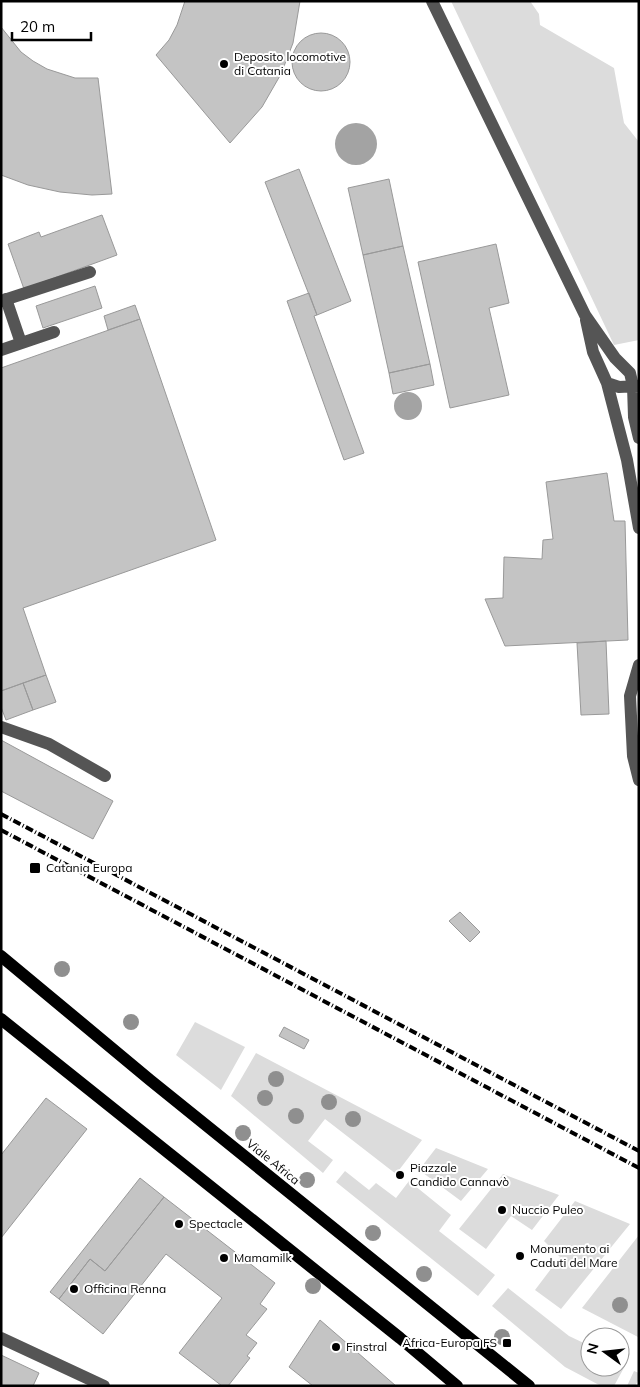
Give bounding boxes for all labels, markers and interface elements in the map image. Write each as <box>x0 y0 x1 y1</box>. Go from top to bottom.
scale bar <box>12 10 91 42</box>
text: 20 m <box>20 17 55 36</box>
place label: Deposito locomotive di Catania <box>234 49 346 78</box>
marker: Deposito locomotive di Catania <box>218 58 230 70</box>
place label: Catania Europa <box>46 860 132 875</box>
marker: Catania Europa <box>28 861 42 875</box>
street label: Viale Africa <box>244 1136 303 1188</box>
place label: Piazzale Candido Cannavò <box>410 1160 509 1189</box>
marker: Piazzale Candido Cannavò <box>394 1169 406 1181</box>
place label: Nuccio Puleo <box>512 1202 584 1217</box>
marker: Nuccio Puleo <box>496 1204 508 1216</box>
place label: Spectacle <box>189 1216 243 1231</box>
marker: Spectacle <box>173 1218 185 1230</box>
place label: Monumento ai Caduti del Mare <box>530 1241 618 1270</box>
place label: Mamamilk <box>234 1250 292 1265</box>
marker: Monumento ai Caduti del Mare <box>514 1250 526 1262</box>
marker: Mamamilk <box>218 1252 230 1264</box>
place label: Officina Renna <box>84 1281 166 1296</box>
marker: Officina Renna <box>68 1283 80 1295</box>
north arrow <box>580 1327 630 1377</box>
place label: Africa-Europa FS <box>402 1335 497 1350</box>
marker: Africa-Europa FS <box>501 1337 513 1349</box>
place label: Finstral <box>346 1339 387 1354</box>
marker: Finstral <box>330 1341 342 1353</box>
text: N <box>582 1341 603 1356</box>

